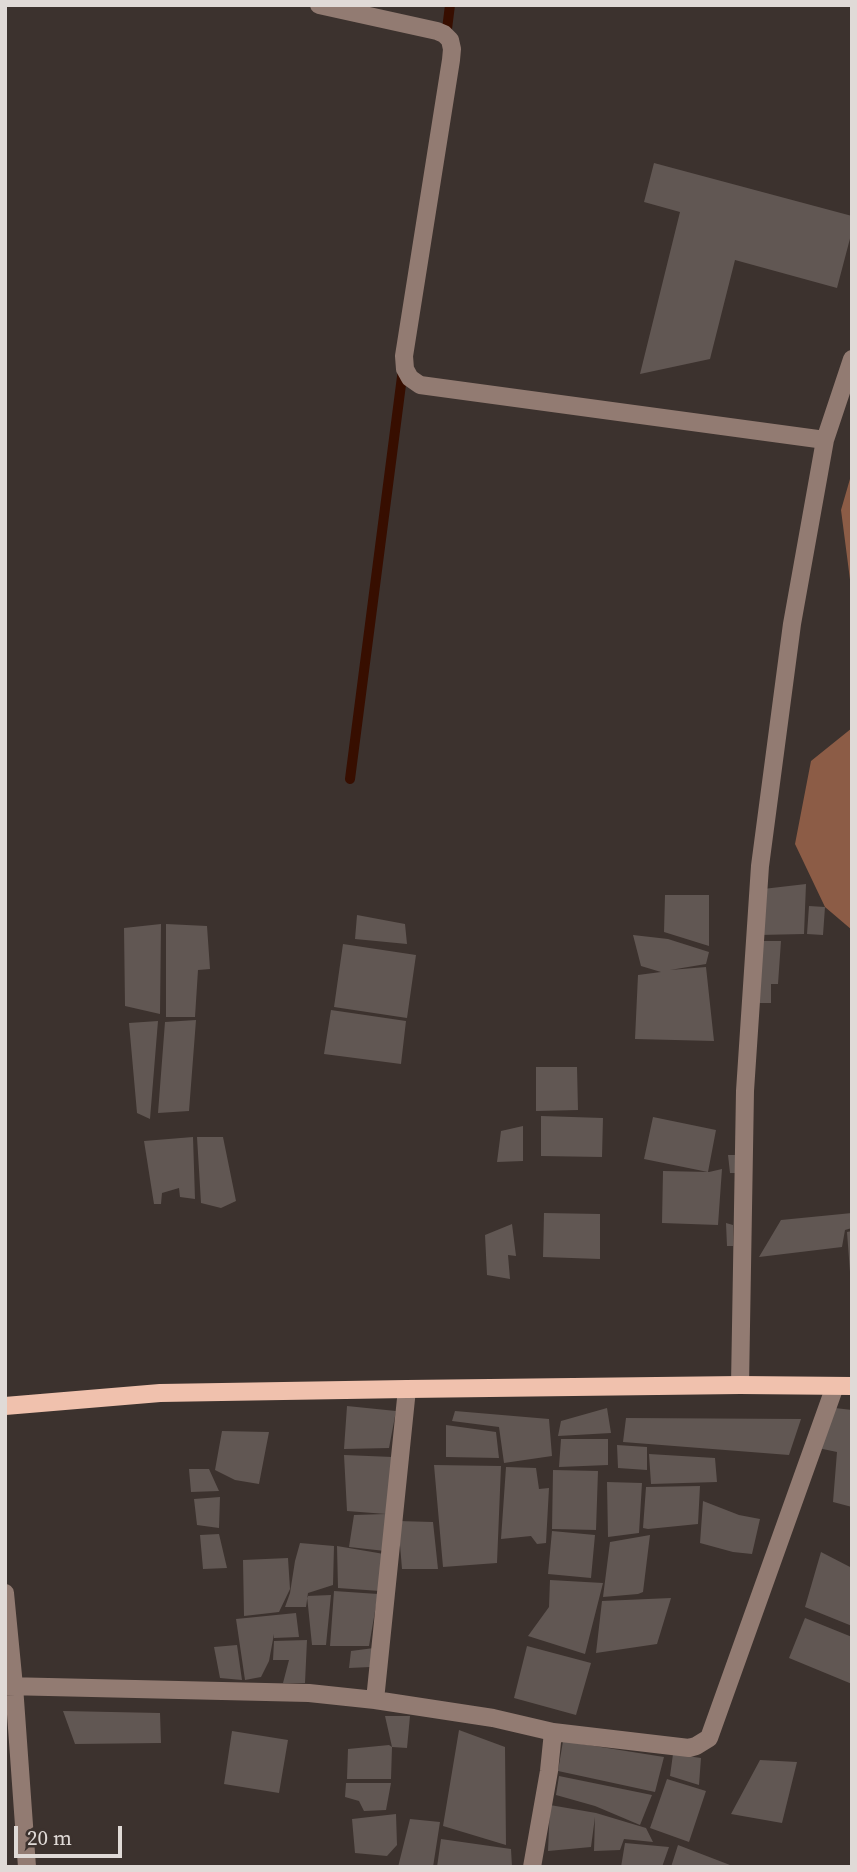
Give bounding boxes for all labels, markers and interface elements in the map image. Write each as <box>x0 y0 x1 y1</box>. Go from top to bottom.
scale bar <box>18 1812 126 1856</box>
text: 20 m <box>27 1823 72 1852</box>

